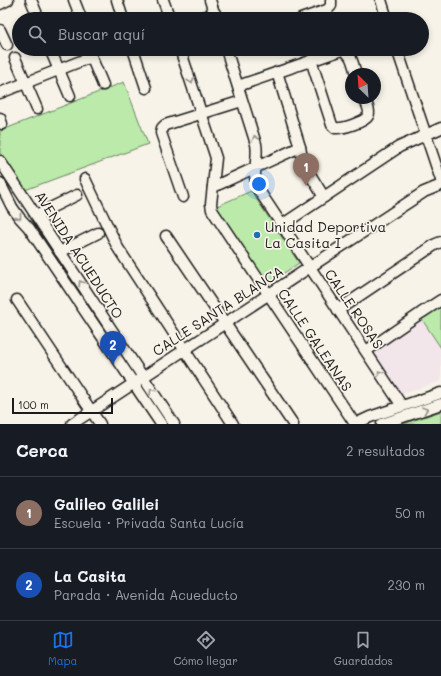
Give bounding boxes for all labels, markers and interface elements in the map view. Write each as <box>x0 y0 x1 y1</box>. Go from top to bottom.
search box <box>12 12 429 56</box>
icon: search <box>26 23 48 45</box>
text: Buscar aquí <box>58 24 145 44</box>
north arrow <box>345 68 381 104</box>
one-way arrow <box>186 78 195 85</box>
one-way arrow <box>251 135 259 142</box>
pin: 1 <box>293 153 319 186</box>
your location <box>249 174 269 194</box>
street label: AVENIDA ACUEDUCTO <box>31 187 128 322</box>
one-way arrow <box>15 212 22 219</box>
place label: Unidad Deportiva La Casita I <box>265 217 386 252</box>
marker: Unidad Deportiva La Casita I <box>252 230 262 240</box>
street label: CALLE SANTA BLANCA <box>149 261 287 360</box>
street label: CALLE ROSAS <box>321 265 388 352</box>
one-way arrow <box>78 280 86 287</box>
street label: CALLE GALEANAS <box>274 285 357 395</box>
pin: 2 <box>100 331 126 364</box>
one-way arrow <box>377 370 385 377</box>
one-way arrow <box>150 389 157 396</box>
scale bar <box>12 396 113 415</box>
text: 100 m <box>18 397 49 412</box>
one-way arrow <box>421 406 428 414</box>
text: Cerca <box>16 439 68 461</box>
text: 2 resultados <box>346 442 425 459</box>
text: Galileo Galilei <box>54 494 159 514</box>
text: 1 <box>26 504 32 521</box>
text: 50 m <box>395 504 425 521</box>
text: Escuela · Privada Santa Lucía <box>54 514 244 531</box>
text: La Casita <box>54 566 126 586</box>
text: 2 <box>25 576 33 593</box>
text: 230 m <box>388 576 425 593</box>
text: Parada · Avenida Acueducto <box>54 586 238 603</box>
tab: Mapa <box>48 629 77 668</box>
tab: Cómo llegar <box>173 629 238 668</box>
tab: Guardados <box>334 629 393 668</box>

